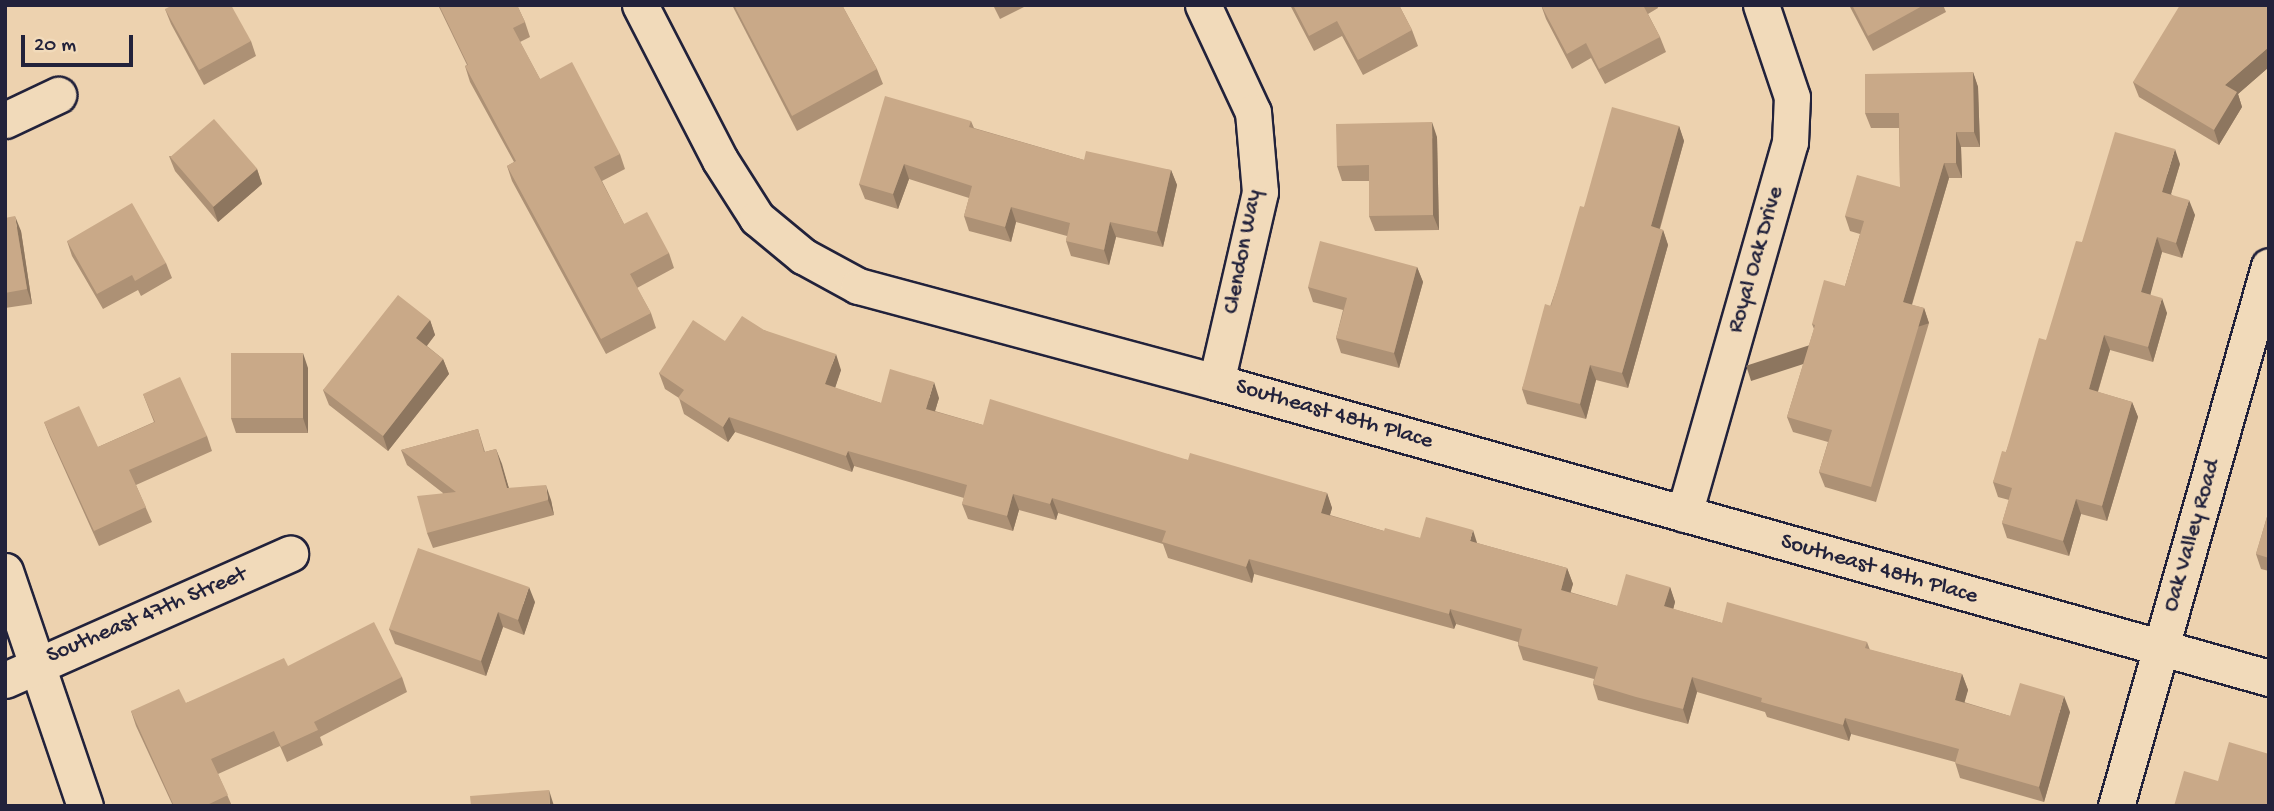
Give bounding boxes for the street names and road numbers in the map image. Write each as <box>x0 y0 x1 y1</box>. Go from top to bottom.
street label: Royal Oak Drive <box>1723 184 1791 336</box>
street label: Clendon Way <box>1218 188 1270 316</box>
street label: Southeast 48th Place <box>1232 374 1436 456</box>
street label: Oak Valley Road <box>2158 457 2228 615</box>
street label: Southeast 48th Place <box>1777 529 1981 611</box>
street label: Southeast 47th Street <box>43 561 251 671</box>

